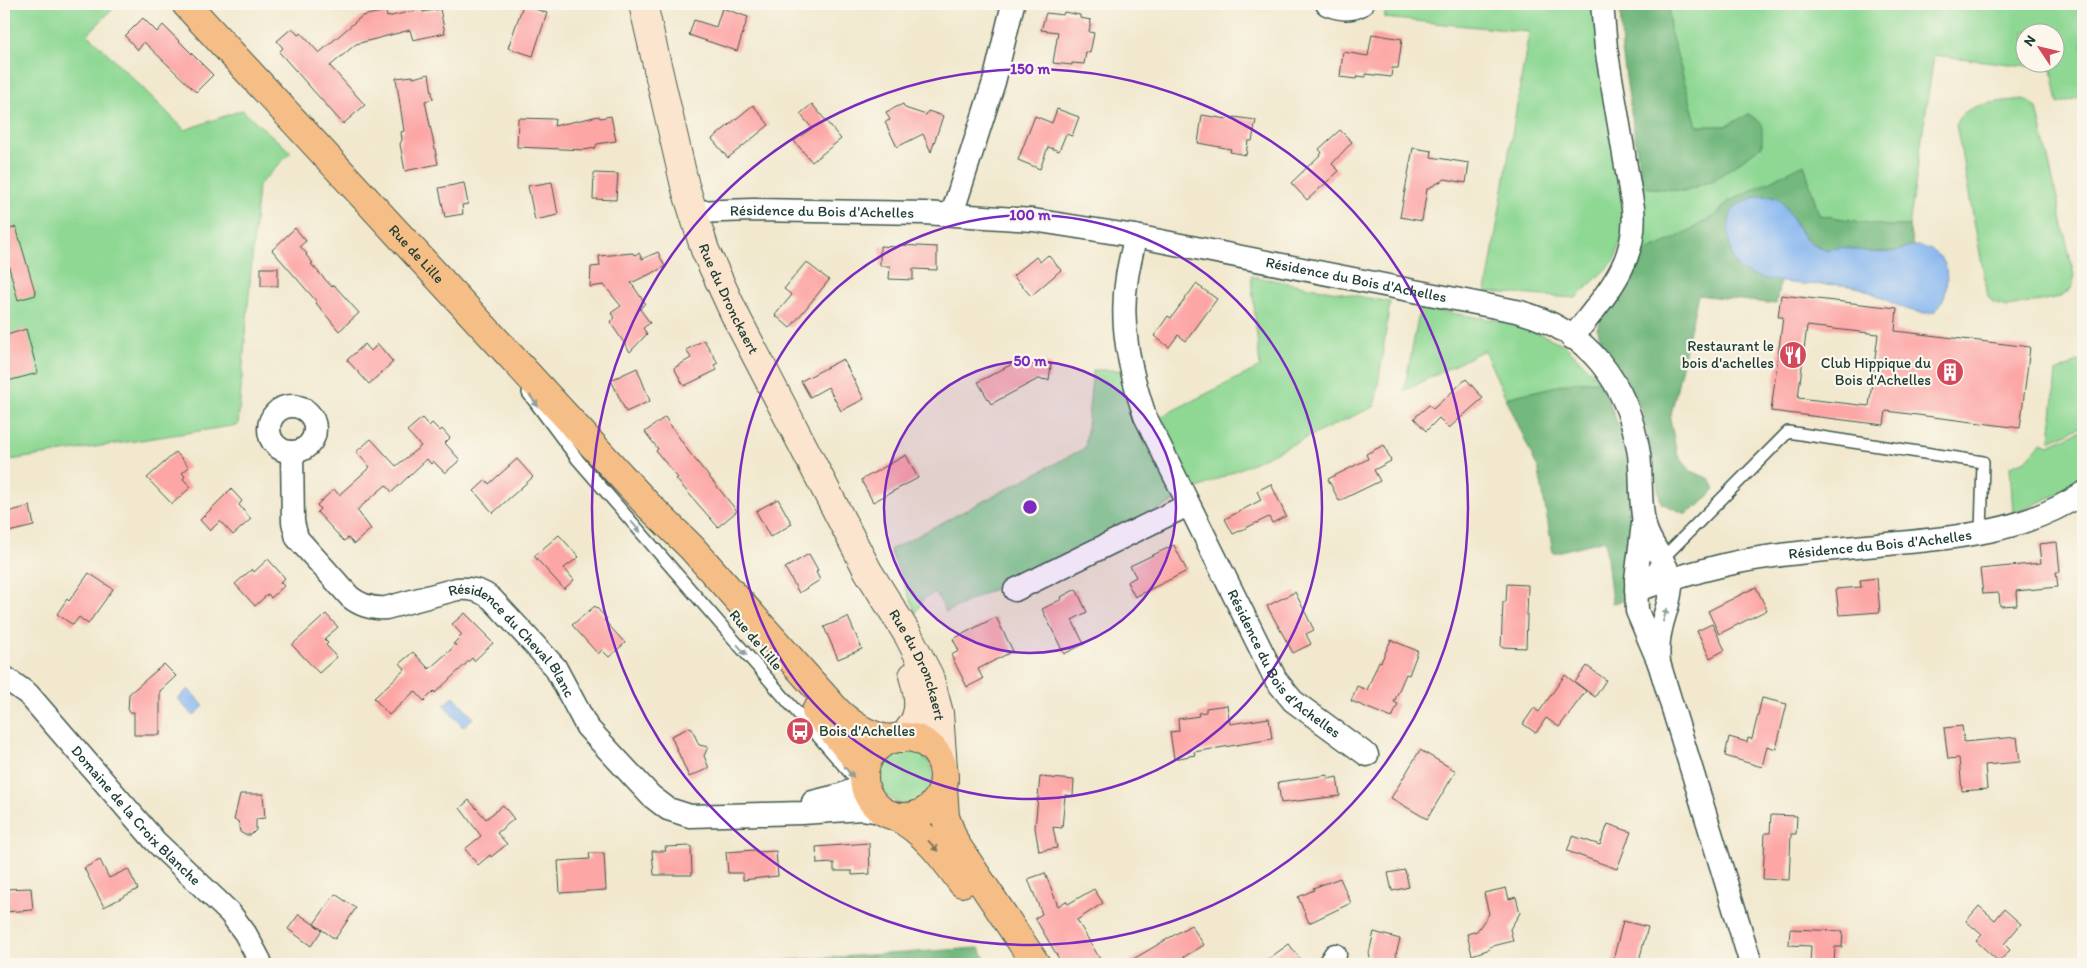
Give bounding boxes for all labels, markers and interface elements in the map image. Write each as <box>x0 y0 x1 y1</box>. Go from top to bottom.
north arrow <box>2014 22 2064 72</box>
text: N <box>2020 32 2039 50</box>
text: 150 m <box>1010 60 1050 78</box>
street label: Résidence du Bois d'Achelles <box>730 201 914 222</box>
text: 100 m <box>1009 206 1051 224</box>
street label: Rue de Lille <box>385 221 448 287</box>
street label: Rue du Dronckaert <box>695 241 763 358</box>
street label: Résidence du Bois d'Achelles <box>1264 253 1449 306</box>
place label: Restaurant le bois d'achelles <box>1682 337 1774 372</box>
restaurant icon: Restaurant le bois d'achelles <box>1778 340 1808 370</box>
text: 50 m <box>1013 352 1047 370</box>
place label: Club Hippique du Bois d'Achelles <box>1821 354 1932 389</box>
building icon: Club Hippique du Bois d'Achelles <box>1935 357 1965 387</box>
one-way arrow <box>529 394 539 407</box>
centre of rings <box>1021 498 1039 516</box>
one-way arrow <box>630 520 642 532</box>
street label: Résidence du Bois d'Achelles <box>1787 525 1973 563</box>
street label: Résidence du Cheval Blanc <box>446 580 579 700</box>
street label: Résidence du Bois d'Achelles <box>1223 586 1344 742</box>
street label: Rue de Lille <box>725 606 787 674</box>
street label: Rue du Dronckaert <box>885 606 949 722</box>
one-way arrow <box>1661 607 1669 622</box>
one-way arrow <box>736 644 747 656</box>
bus stop icon: Bois d'Achelles <box>785 716 815 746</box>
place label: Bois d'Achelles <box>819 722 916 740</box>
street label: Domaine de la Croix Blanche <box>67 742 205 889</box>
one-way arrow <box>843 766 855 778</box>
one-way arrow <box>927 840 938 853</box>

